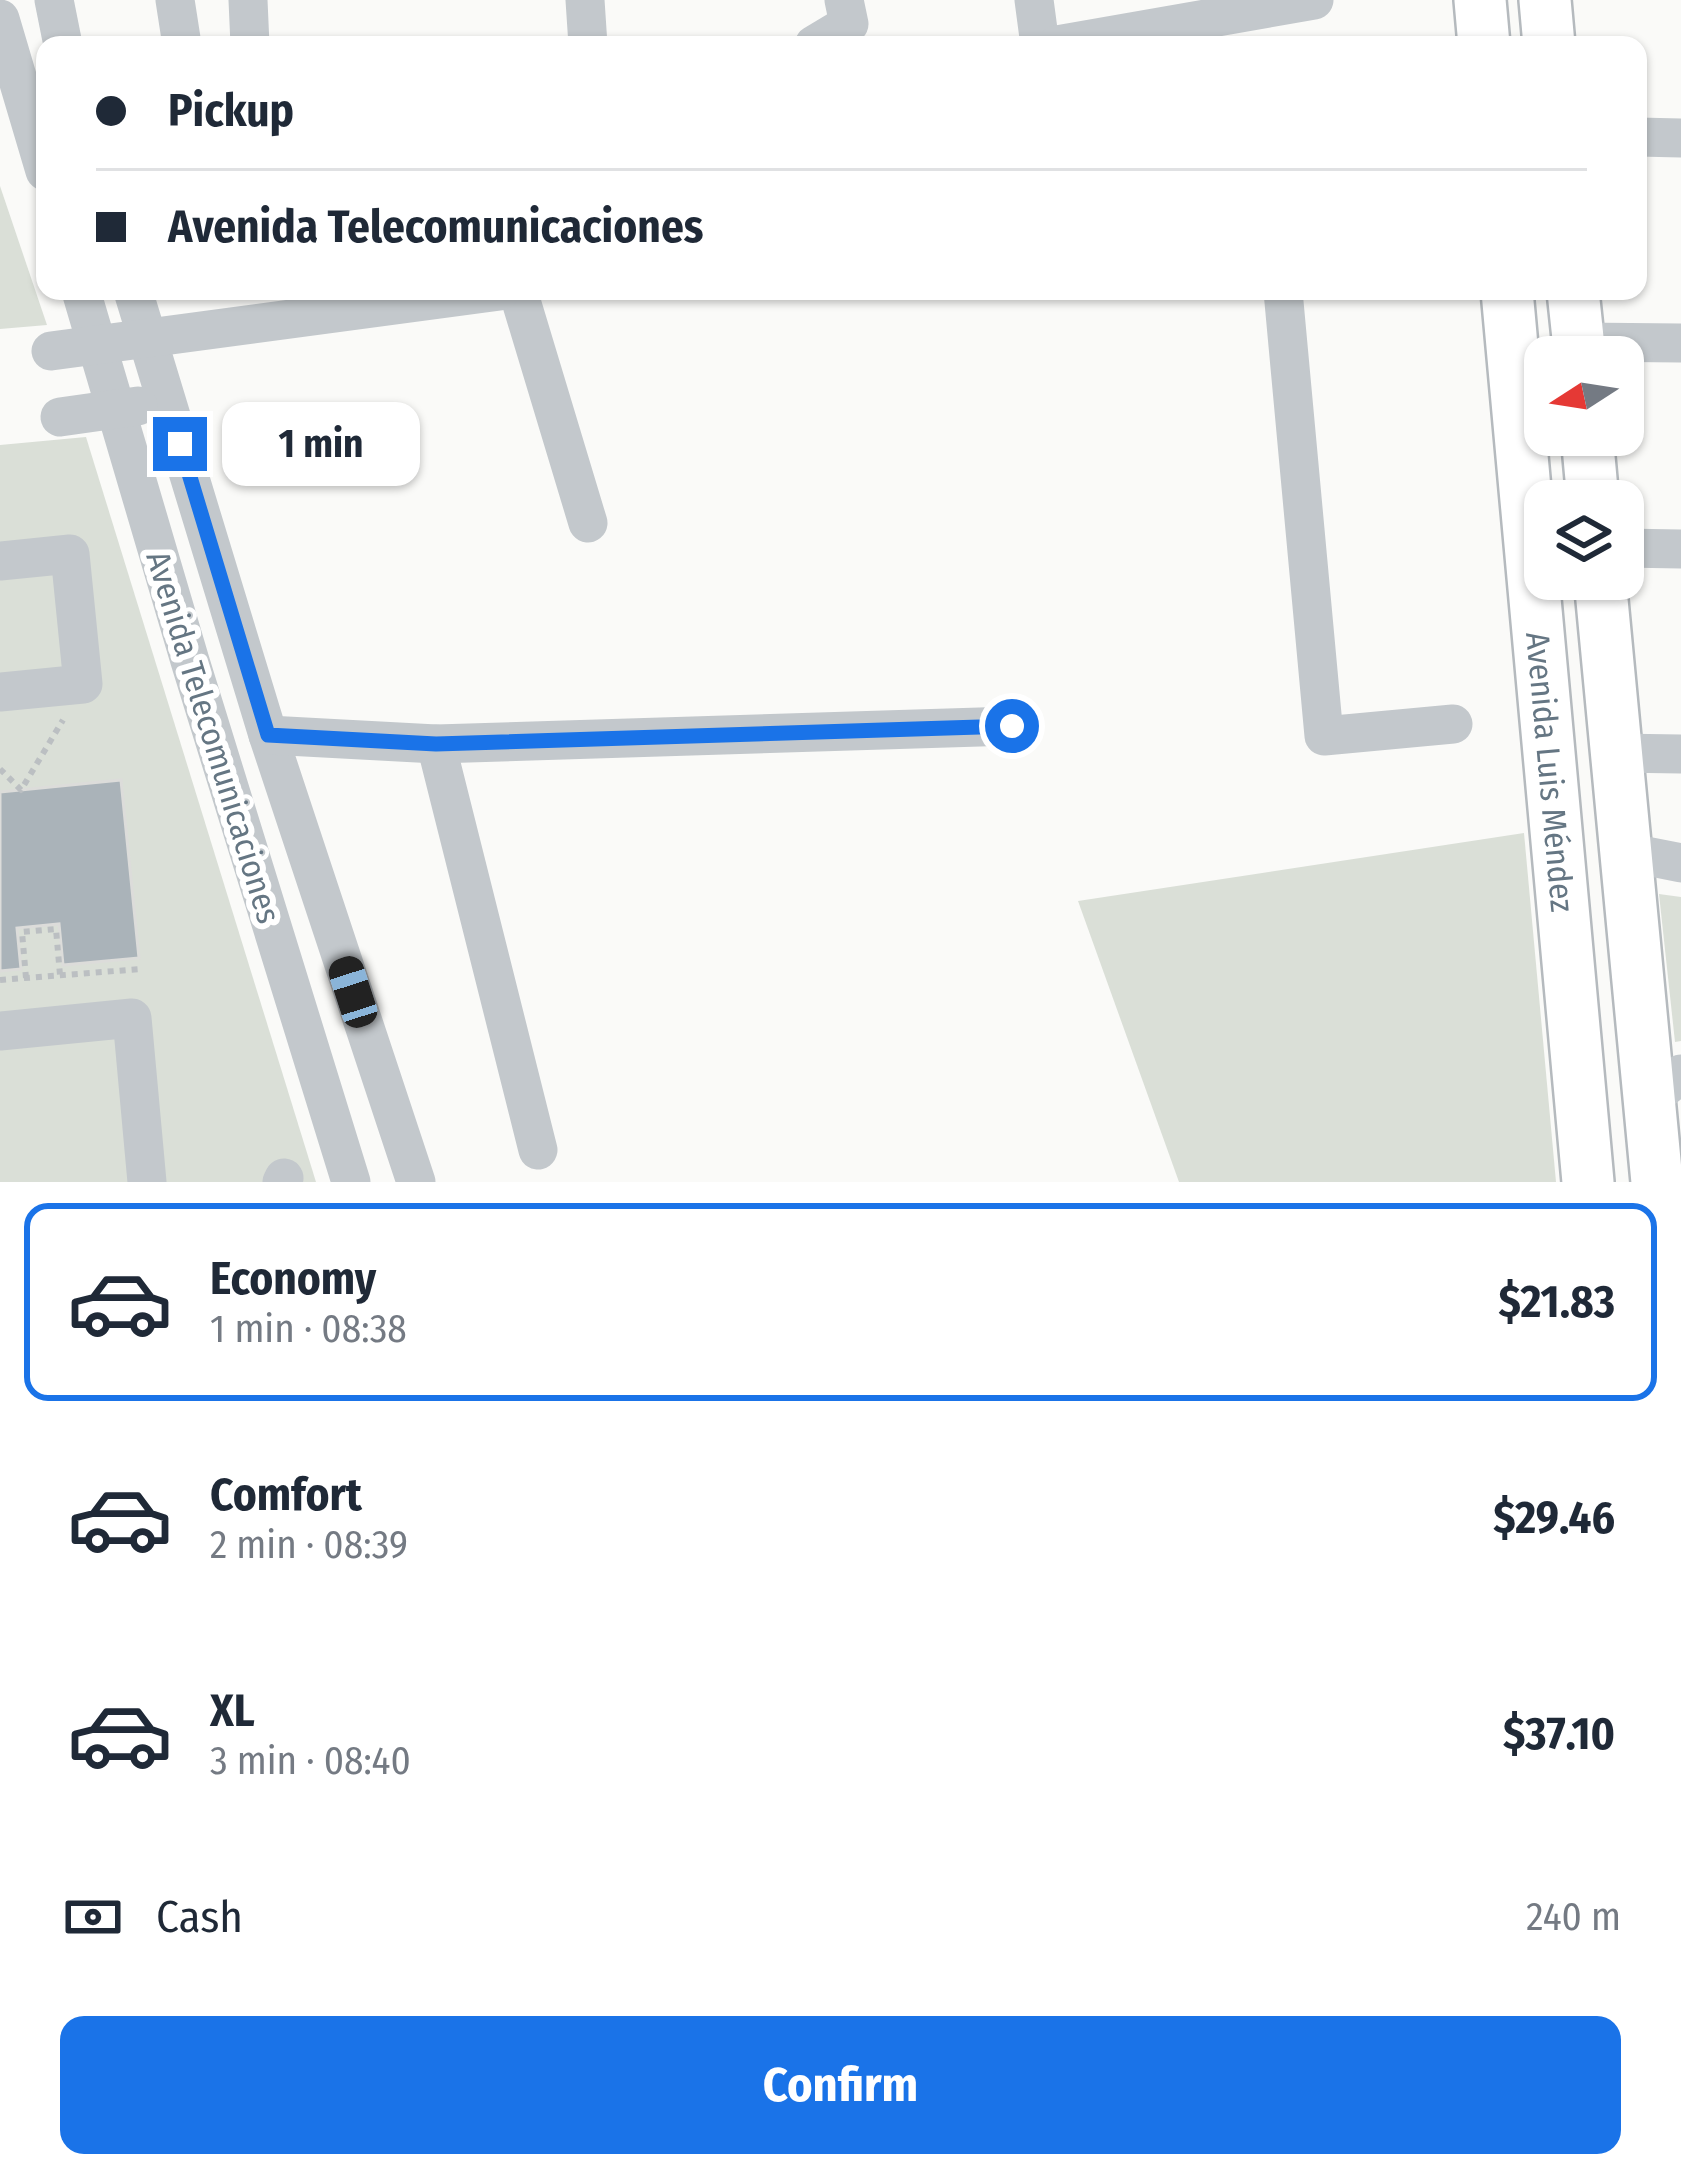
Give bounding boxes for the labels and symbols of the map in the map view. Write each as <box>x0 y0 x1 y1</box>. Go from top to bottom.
north arrow <box>1524 336 1644 456</box>
callout: 1 min <box>222 402 420 486</box>
route end <box>153 417 207 471</box>
street label: Avenida Telecomunicaciones <box>137 546 289 928</box>
street label: Avenida Luis Méndez <box>1517 630 1582 914</box>
route start <box>985 699 1039 753</box>
car <box>325 952 381 1032</box>

